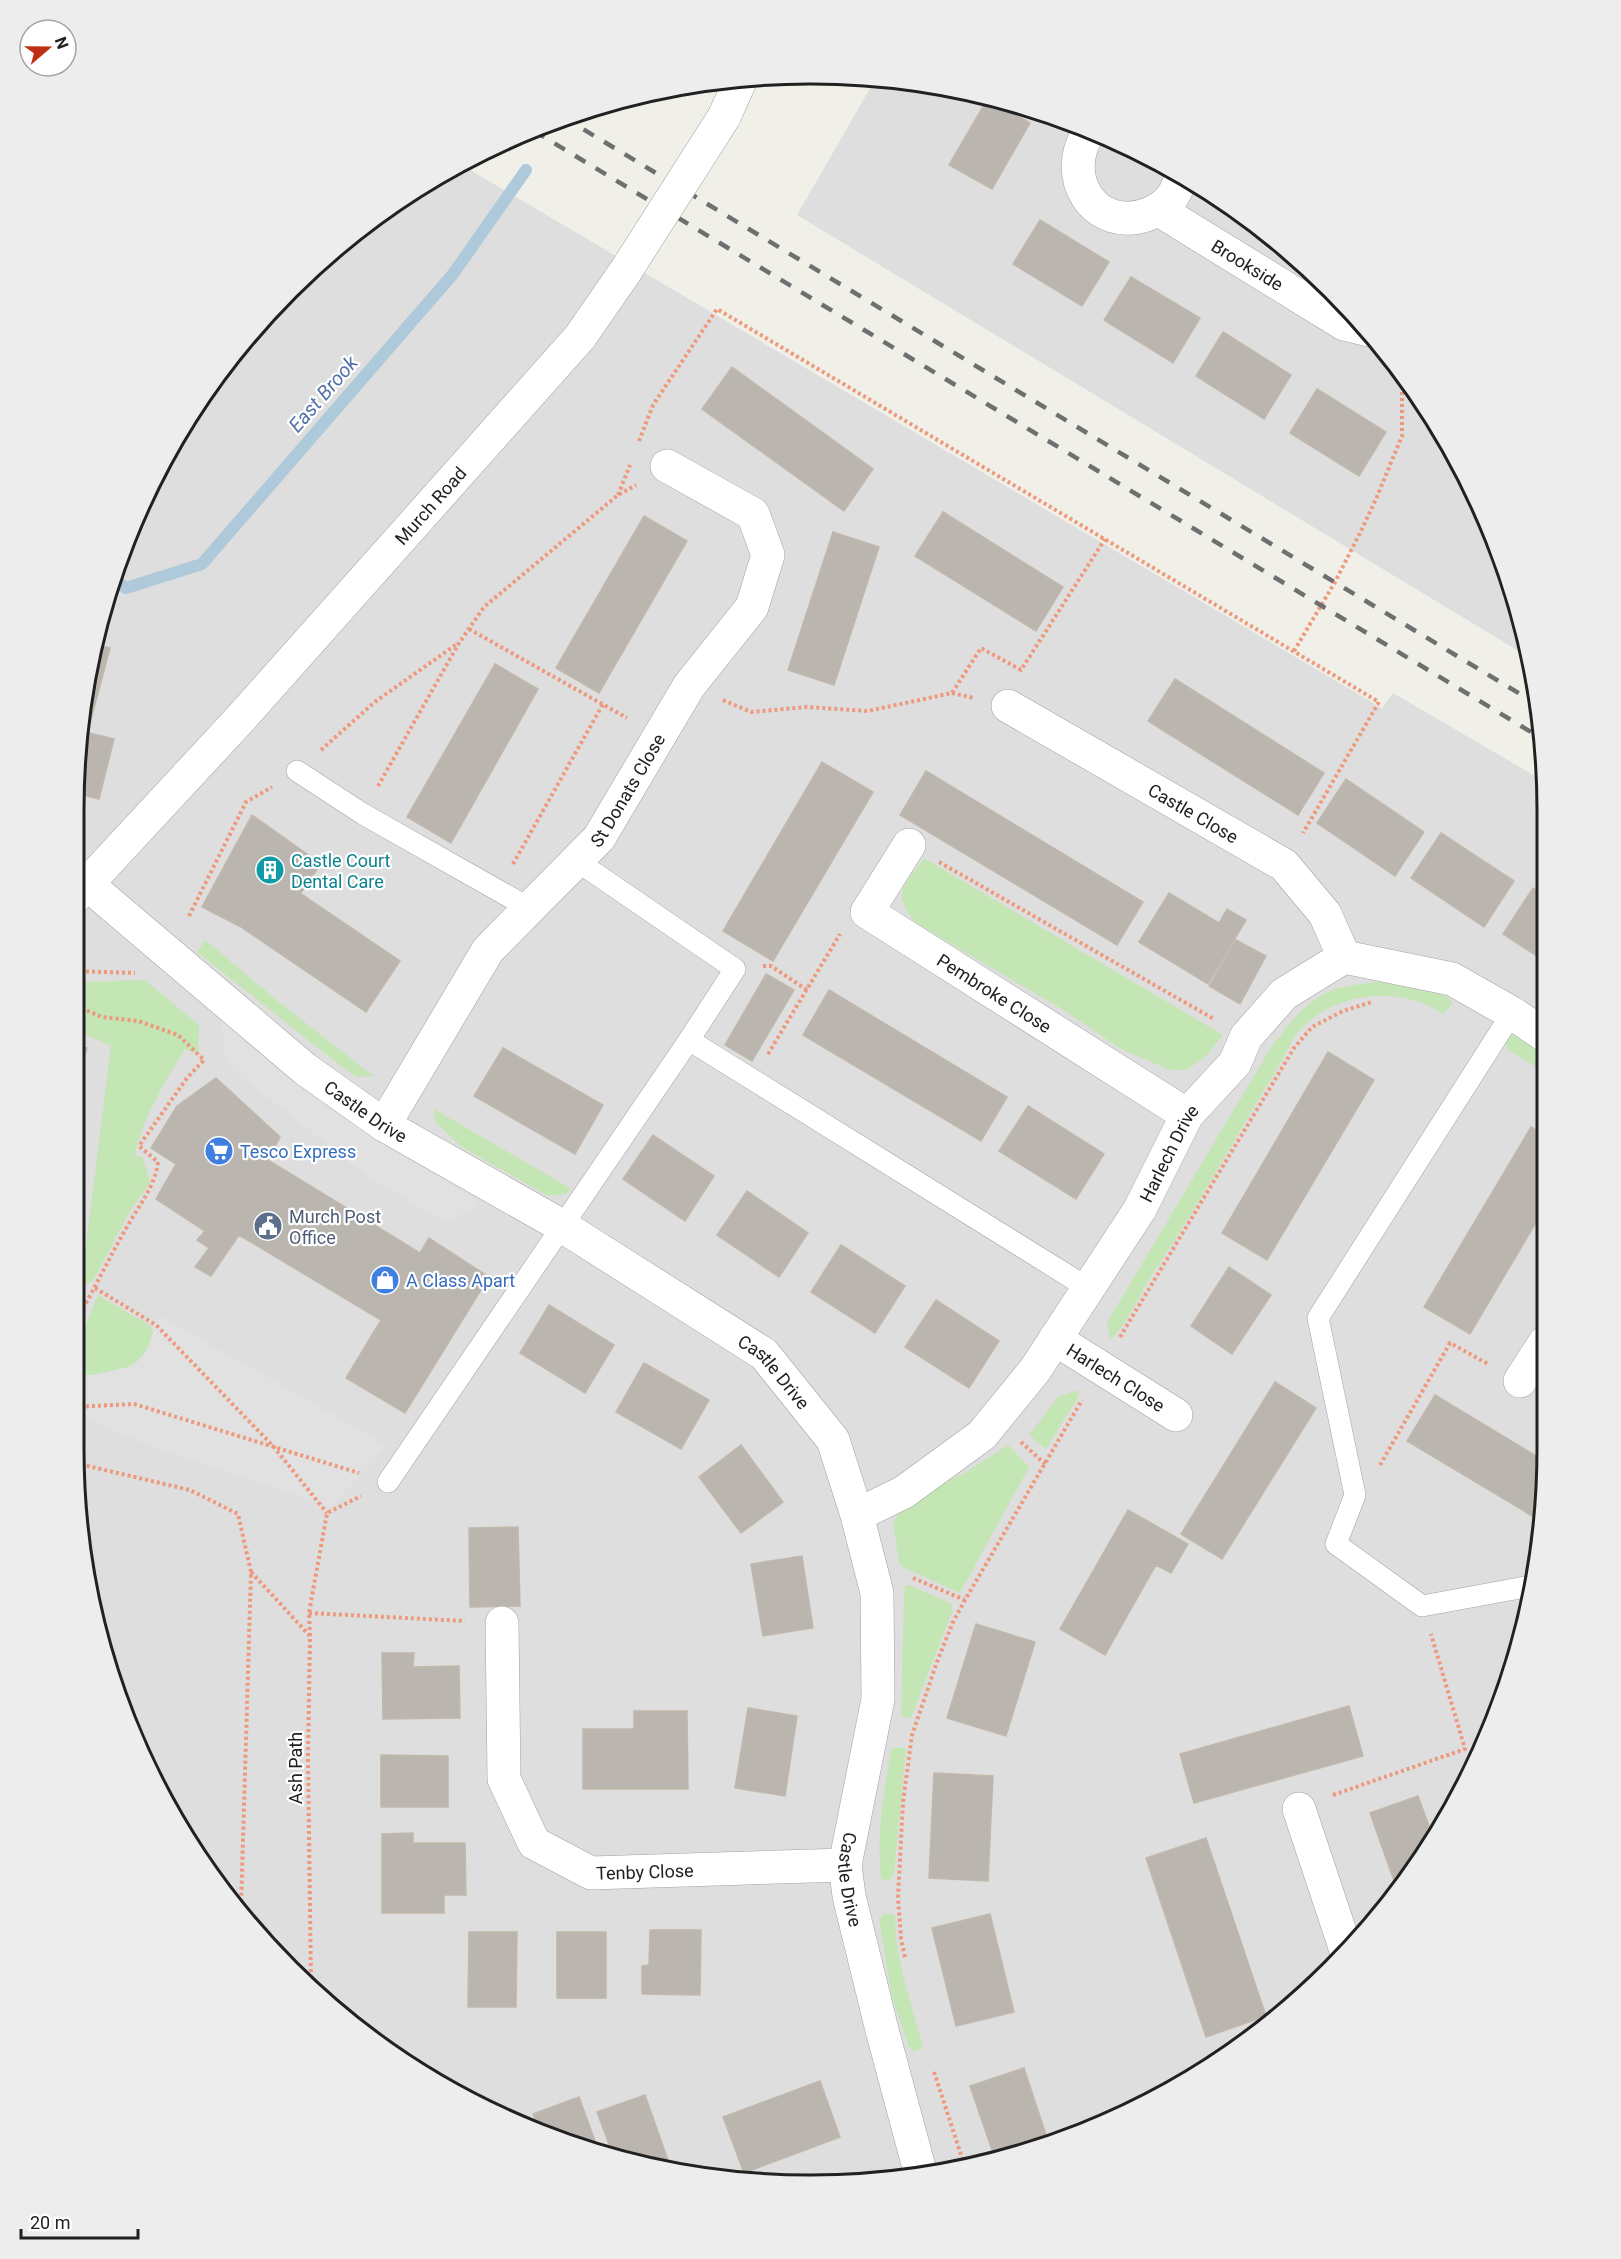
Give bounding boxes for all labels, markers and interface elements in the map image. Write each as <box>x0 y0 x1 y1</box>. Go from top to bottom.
north arrow <box>18 18 78 78</box>
text: N <box>51 34 72 52</box>
street label: Brookside <box>1208 235 1287 295</box>
water label: East Brook <box>283 350 363 437</box>
street label: Murch Road <box>390 462 470 549</box>
street label: St Donats Close <box>586 730 669 851</box>
street label: Castle Close <box>1145 779 1242 847</box>
place label: Castle Court Dental Care <box>291 850 391 892</box>
building icon: Castle Court Dental Care <box>254 854 286 886</box>
street label: Pembroke Close <box>933 949 1055 1037</box>
street label: Castle Drive <box>320 1076 411 1146</box>
street label: Harlech Drive <box>1135 1100 1202 1205</box>
supermarket icon: Tesco Express <box>203 1135 235 1167</box>
place label: Tesco Express <box>240 1141 356 1162</box>
place label: Murch Post Office <box>289 1206 381 1248</box>
public building icon: Murch Post Office <box>252 1210 284 1242</box>
shop icon: A Class Apart <box>369 1264 401 1296</box>
place label: A Class Apart <box>406 1270 515 1291</box>
street label: Castle Drive <box>734 1330 814 1413</box>
street label: Harlech Close <box>1063 1339 1169 1416</box>
street label: Ash Path <box>285 1732 306 1804</box>
street label: Castle Drive <box>834 1830 867 1929</box>
street label: Tenby Close <box>596 1859 694 1883</box>
scale bar <box>21 2202 138 2240</box>
text: 20 m <box>30 2212 70 2233</box>

